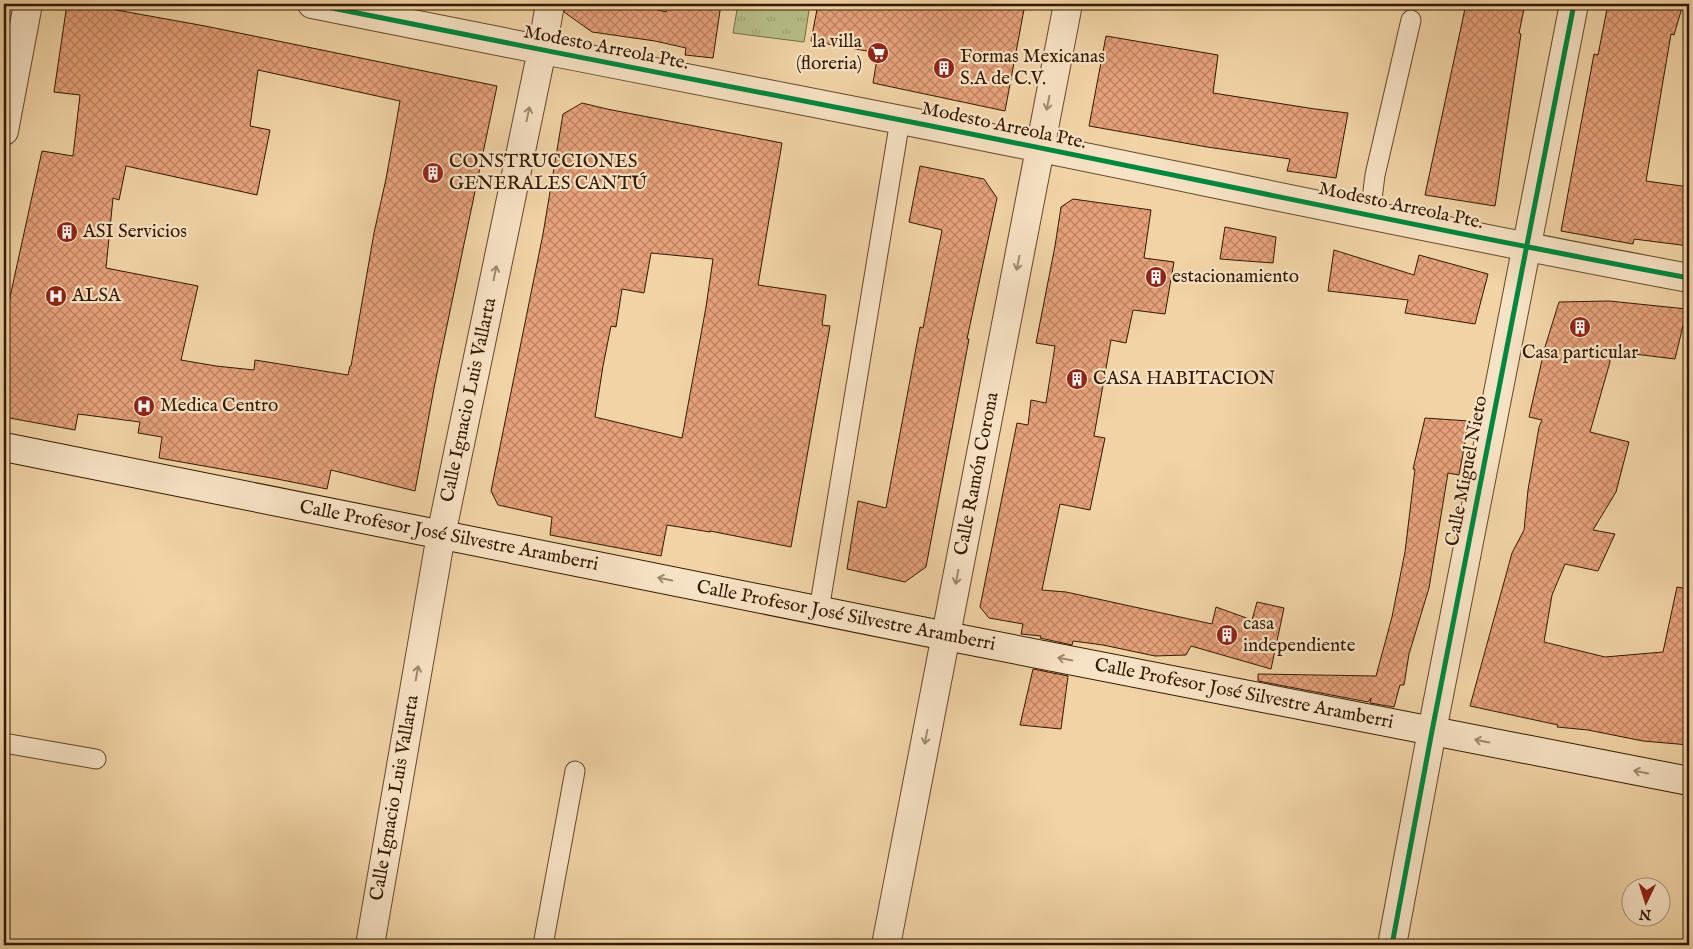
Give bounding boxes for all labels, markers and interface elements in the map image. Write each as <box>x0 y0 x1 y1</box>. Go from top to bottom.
street label: Modesto Arreola Pte. <box>521 20 691 76</box>
place label: la villa (floreria) <box>796 30 863 76</box>
supermarket icon: la villa (floreria) <box>866 41 890 65</box>
place label: Formas Mexicanas S.A de C.V. <box>960 45 1105 91</box>
building icon: Formas Mexicanas S.A de C.V. <box>932 56 956 80</box>
one-way arrow <box>1043 95 1053 111</box>
street label: Modesto Arreola Pte. <box>919 97 1089 155</box>
one-way arrow <box>524 107 534 123</box>
place label: CONSTRUCCIONES GENERALES CANTÚ <box>449 150 648 196</box>
building icon: CONSTRUCCIONES GENERALES CANTÚ <box>421 161 445 185</box>
street label: Modesto Arreola Pte. <box>1316 177 1486 235</box>
building icon: ASI Servicios <box>55 220 79 244</box>
place label: ASI Servicios <box>82 220 187 244</box>
one-way arrow <box>1012 254 1022 270</box>
building icon: estacionamiento <box>1144 265 1168 289</box>
place label: estacionamiento <box>1172 265 1299 289</box>
one-way arrow <box>491 266 500 282</box>
hospital icon: ALSA <box>44 284 68 308</box>
place label: ALSA <box>71 284 122 308</box>
street label: Calle Ignacio Luis Vallarta <box>436 295 503 504</box>
building icon: Casa particular <box>1568 315 1592 339</box>
place label: Casa particular <box>1522 341 1638 365</box>
building icon: CASA HABITACION <box>1065 367 1089 391</box>
place label: CASA HABITACION <box>1093 367 1275 391</box>
street label: Calle Ramón Corona <box>949 390 1005 558</box>
hospital icon: Medica Centro <box>132 394 156 418</box>
place label: Medica Centro <box>160 394 278 418</box>
street label: Calle Miguel Nieto <box>1441 394 1493 548</box>
street label: Calle Profesor José Silvestre Aramberri <box>297 495 601 577</box>
one-way arrow <box>952 569 962 585</box>
one-way arrow <box>658 574 674 584</box>
street label: Calle Profesor José Silvestre Aramberri <box>694 575 998 657</box>
place label: casa independiente <box>1243 612 1356 658</box>
building icon: casa independiente <box>1215 623 1239 647</box>
street label: Calle Profesor José Silvestre Aramberri <box>1092 653 1396 735</box>
one-way arrow <box>1057 654 1073 664</box>
one-way arrow <box>412 665 422 681</box>
street label: Calle Ignacio Luis Vallarta <box>365 693 425 903</box>
one-way arrow <box>921 728 931 744</box>
one-way arrow <box>1474 736 1490 745</box>
one-way arrow <box>1634 766 1650 776</box>
north arrow <box>1620 876 1670 926</box>
text: N <box>1638 905 1653 923</box>

